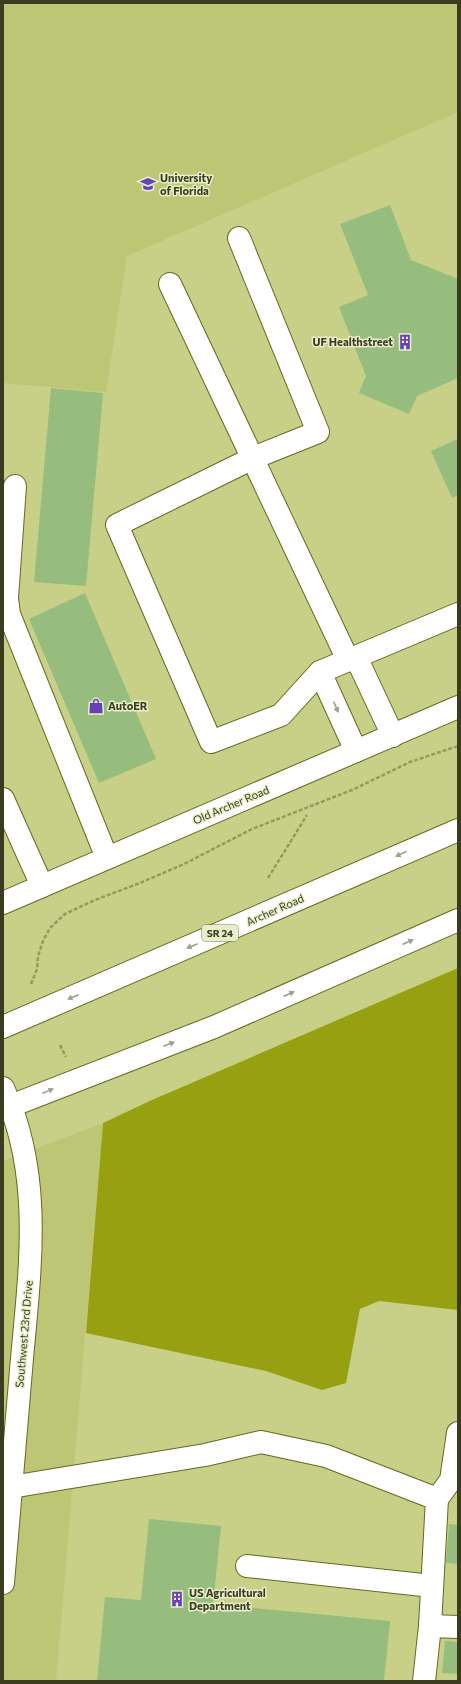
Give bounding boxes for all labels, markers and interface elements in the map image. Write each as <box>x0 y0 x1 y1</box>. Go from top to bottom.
place label: University of Florida <box>160 171 212 197</box>
school or university icon: University of Florida <box>139 175 157 193</box>
building icon: UF Healthstreet <box>396 333 414 351</box>
place label: UF Healthstreet <box>312 335 393 348</box>
shop icon: AutoER <box>87 697 105 715</box>
place label: AutoER <box>108 699 148 712</box>
one-way arrow <box>333 702 339 713</box>
street label: Old Archer Road <box>191 783 271 827</box>
one-way arrow <box>395 852 407 858</box>
street label: Archer Road <box>244 891 306 928</box>
road number: SR 24 <box>202 925 238 941</box>
one-way arrow <box>402 939 414 945</box>
one-way arrow <box>186 943 198 949</box>
one-way arrow <box>283 991 294 997</box>
one-way arrow <box>67 994 79 1001</box>
one-way arrow <box>163 1041 175 1047</box>
one-way arrow <box>42 1088 54 1094</box>
street label: Southwest 23rd Drive <box>12 1280 35 1388</box>
place label: US Agricultural Department <box>189 1586 266 1612</box>
building icon: US Agricultural Department <box>168 1590 186 1608</box>

